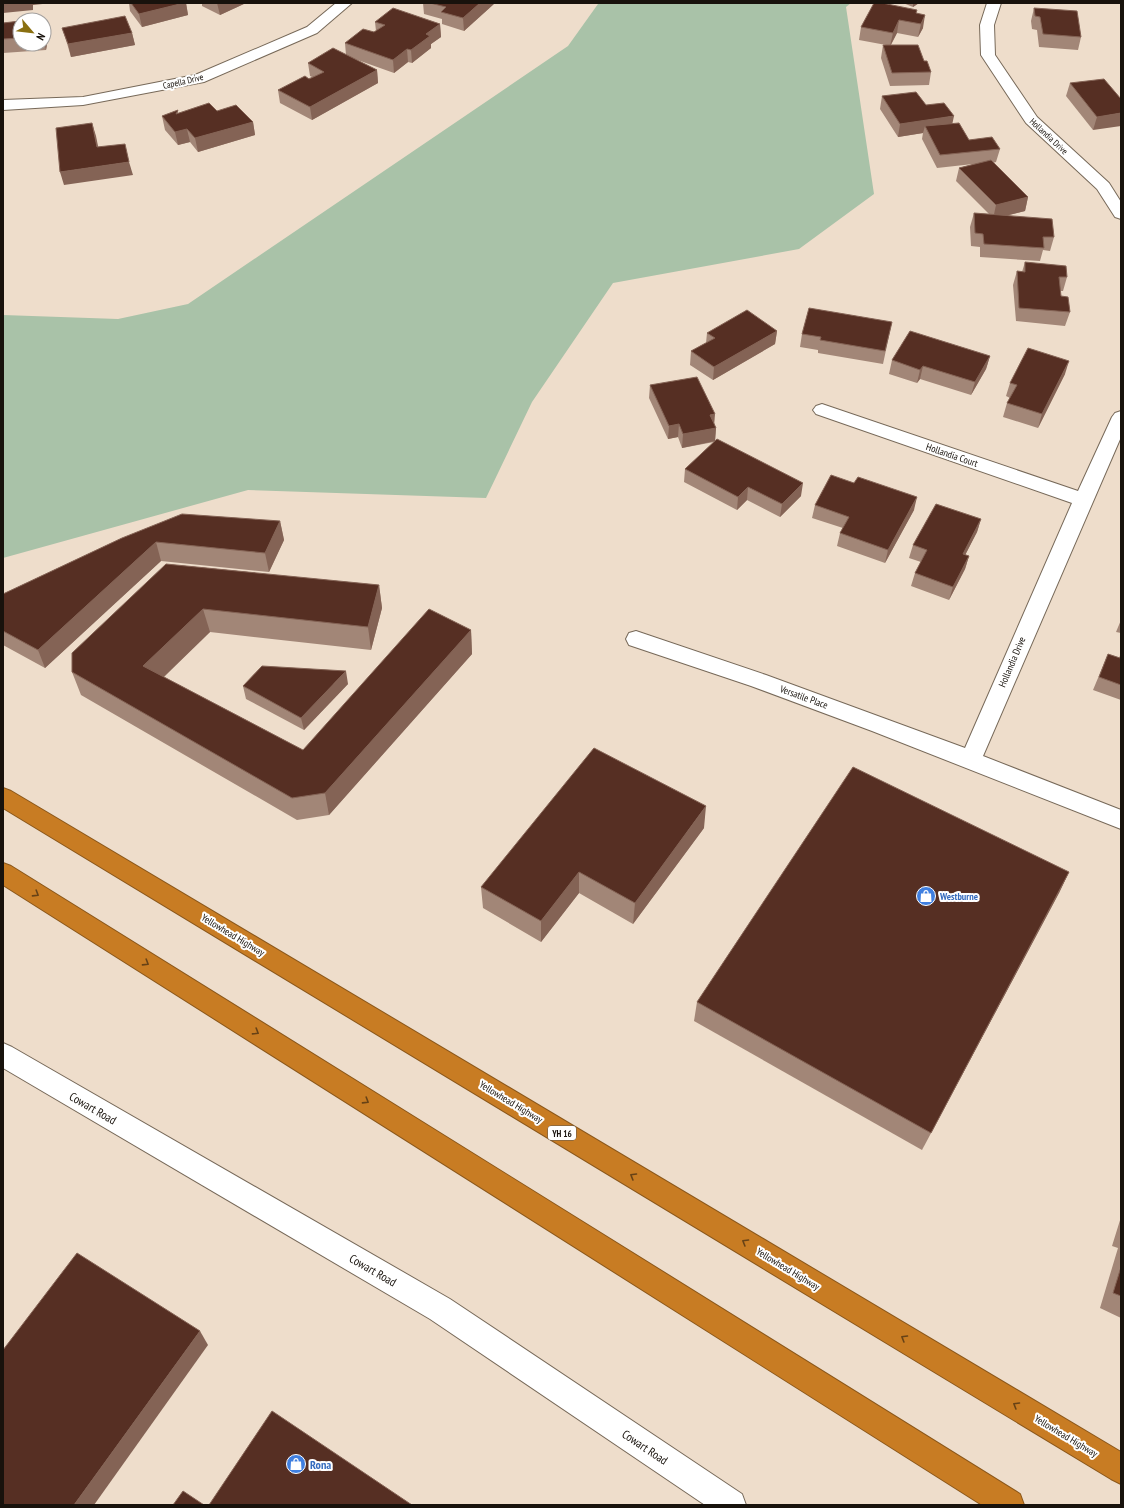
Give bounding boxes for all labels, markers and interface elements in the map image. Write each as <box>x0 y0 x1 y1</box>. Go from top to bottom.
north arrow <box>12 12 52 52</box>
text: N <box>33 31 48 43</box>
street label: Capella Drive <box>162 71 205 91</box>
street label: Hollandia Drive <box>1028 116 1071 157</box>
street label: Hollandia Court <box>924 440 980 470</box>
street label: Hollandia Drive <box>996 635 1028 689</box>
street label: Versatile Place <box>777 682 830 712</box>
shop icon: Westburne <box>915 885 937 907</box>
one-way arrow <box>32 889 39 896</box>
place label: Westburne <box>939 890 978 903</box>
street label: Yellowhead Highway <box>199 911 267 959</box>
one-way arrow <box>142 958 149 966</box>
one-way arrow <box>252 1027 259 1035</box>
street label: Yellowhead Highway <box>477 1078 545 1126</box>
street label: Cowart Road <box>67 1089 119 1127</box>
one-way arrow <box>362 1096 369 1104</box>
road number: YH 16 <box>548 1126 576 1140</box>
one-way arrow <box>630 1173 637 1180</box>
one-way arrow <box>742 1240 749 1247</box>
street label: Yellowhead Highway <box>754 1245 822 1293</box>
street label: Cowart Road <box>347 1251 399 1289</box>
one-way arrow <box>901 1336 908 1343</box>
one-way arrow <box>1013 1403 1020 1410</box>
street label: Yellowhead Highway <box>1032 1412 1100 1460</box>
street label: Cowart Road <box>619 1426 671 1468</box>
shop icon: Rona <box>285 1453 307 1475</box>
place label: Rona <box>310 1457 331 1472</box>

